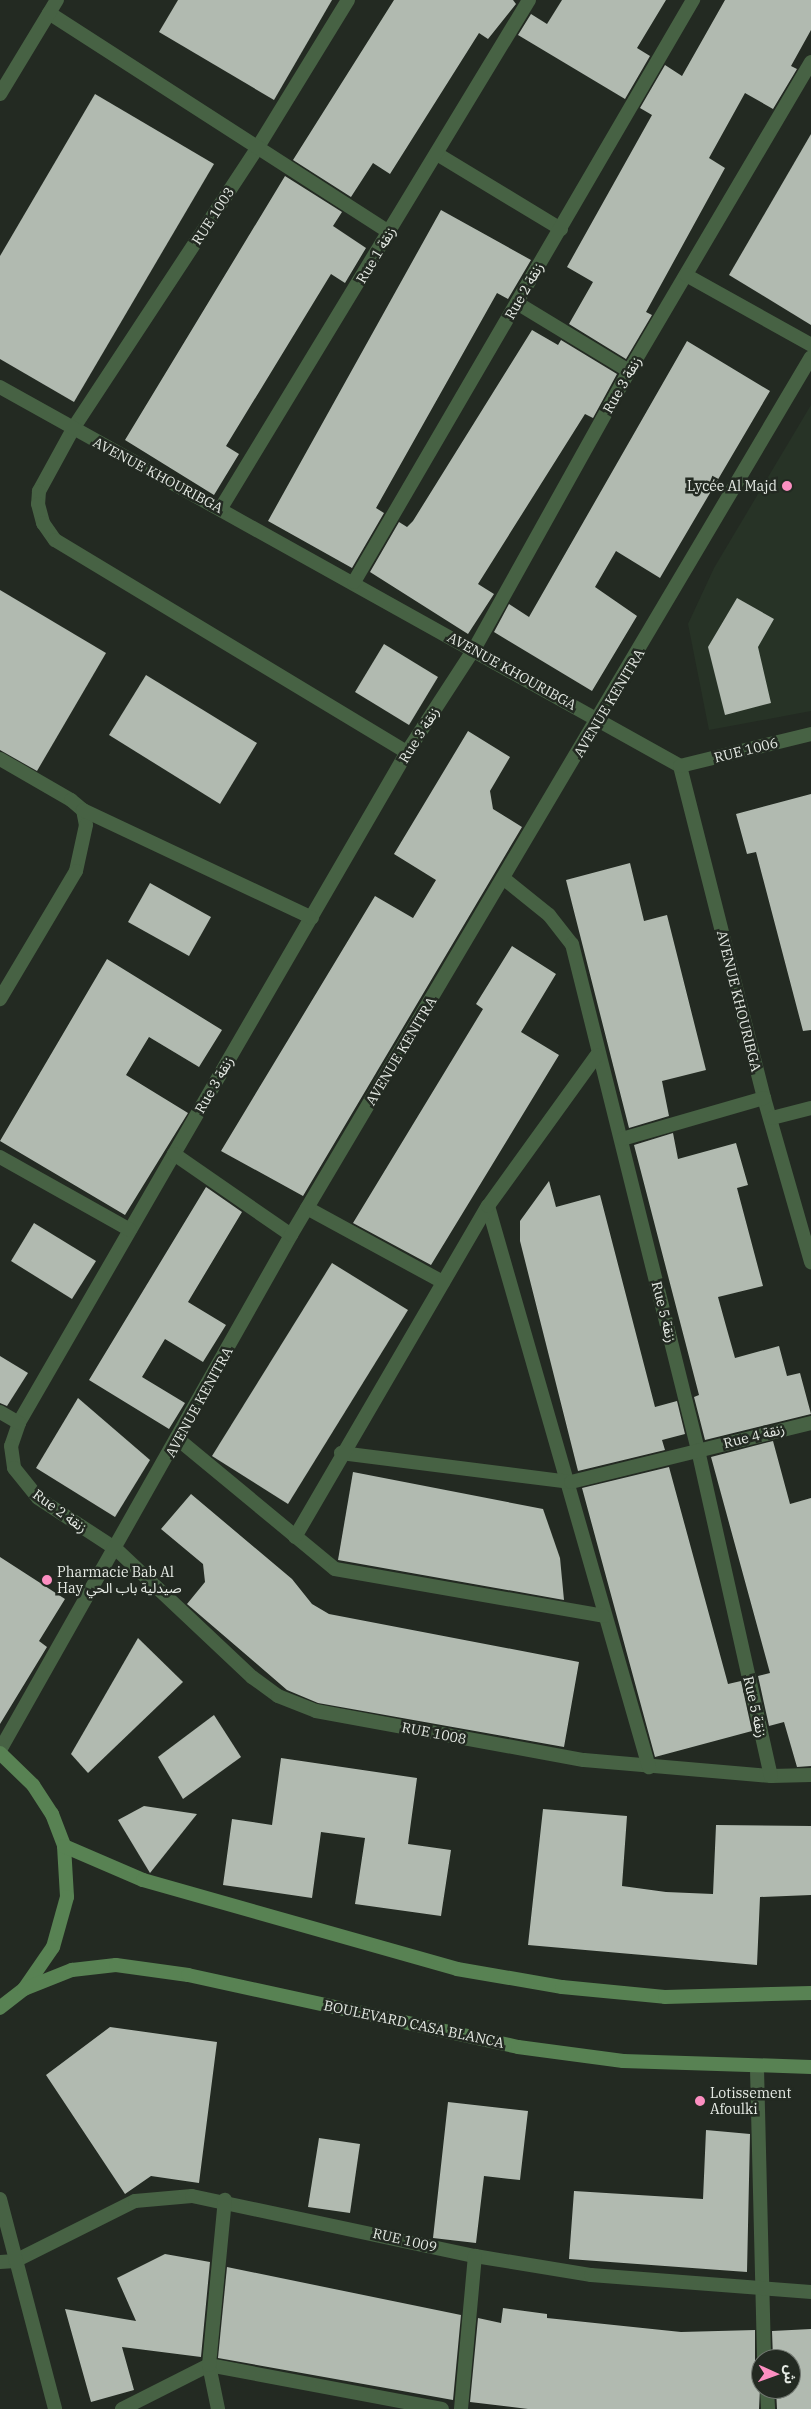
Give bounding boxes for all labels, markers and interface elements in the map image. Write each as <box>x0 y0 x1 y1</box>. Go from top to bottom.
street label: RUE 1003 <box>188 184 238 248</box>
street label: Rue 1 زنقة <box>353 224 399 286</box>
street label: Rue 2 زنقة <box>501 260 547 322</box>
street label: Rue 3 زنقة <box>599 354 645 416</box>
street label: AVENUE KHOURIBGA <box>90 434 226 516</box>
place label: Lycée Al Majd <box>687 478 777 494</box>
marker: Lycée Al Majd <box>781 480 793 492</box>
street label: AVENUE KHOURIBGA <box>445 629 579 713</box>
street label: AVENUE KENITRA <box>570 646 648 760</box>
street label: Rue 3 زنقة <box>395 704 443 766</box>
street label: RUE 1006 <box>712 734 780 766</box>
street label: AVENUE KHOURIBGA <box>713 929 765 1073</box>
street label: AVENUE KENITRA <box>362 994 440 1108</box>
street label: Rue 3 زنقة <box>191 1054 237 1116</box>
street label: Rue 5 زنقة <box>648 1280 680 1344</box>
street label: AVENUE KENITRA <box>162 1344 236 1460</box>
street label: Rue 4 زنقة <box>722 1420 786 1452</box>
street label: Rue 2 زنقة <box>30 1486 90 1536</box>
place label: Pharmacie Bab Al Hay صيدلية باب الحي <box>57 1564 182 1596</box>
marker: Pharmacie Bab Al Hay صيدلية باب الحي <box>41 1574 53 1586</box>
street label: Rue 5 زنقة <box>740 1675 770 1739</box>
street label: RUE 1008 <box>400 1719 468 1747</box>
street label: BOULEVARD CASA BLANCA <box>322 1997 506 2051</box>
place label: Lotissement Afoulki <box>710 2085 791 2118</box>
marker: Lotissement Afoulki <box>694 2095 706 2107</box>
street label: RUE 1009 <box>371 2224 439 2256</box>
north arrow <box>751 2349 801 2399</box>
text: ش <box>781 2365 799 2384</box>

